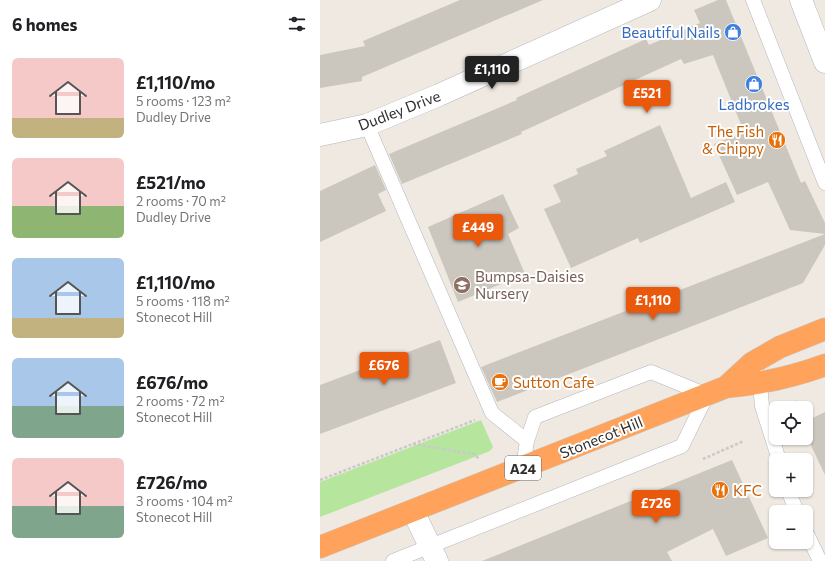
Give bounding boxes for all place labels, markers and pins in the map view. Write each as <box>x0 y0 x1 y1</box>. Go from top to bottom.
shop icon: Beautiful Nails <box>723 22 743 42</box>
place label: Beautiful Nails <box>622 23 720 41</box>
pin: £1,110 <box>459 56 525 90</box>
shop icon: Ladbrokes <box>744 74 764 94</box>
pin: £521 <box>623 80 671 114</box>
place label: Ladbrokes <box>718 95 790 113</box>
place label: The Fish & Chippy <box>702 122 764 157</box>
restaurant icon: The Fish & Chippy <box>767 130 787 150</box>
pin: £449 <box>454 214 502 248</box>
place label: Bumpsa-Daisies Nursery <box>475 267 584 302</box>
school or university icon: Bumpsa-Daisies Nursery <box>452 275 472 295</box>
pin: £1,110 <box>620 287 686 321</box>
pin: £676 <box>360 352 408 386</box>
cafe icon: Sutton Cafe <box>490 372 510 392</box>
place label: Sutton Cafe <box>513 373 594 391</box>
restaurant icon: KFC <box>710 480 730 500</box>
place label: KFC <box>733 481 762 499</box>
pin: £726 <box>632 490 680 524</box>

